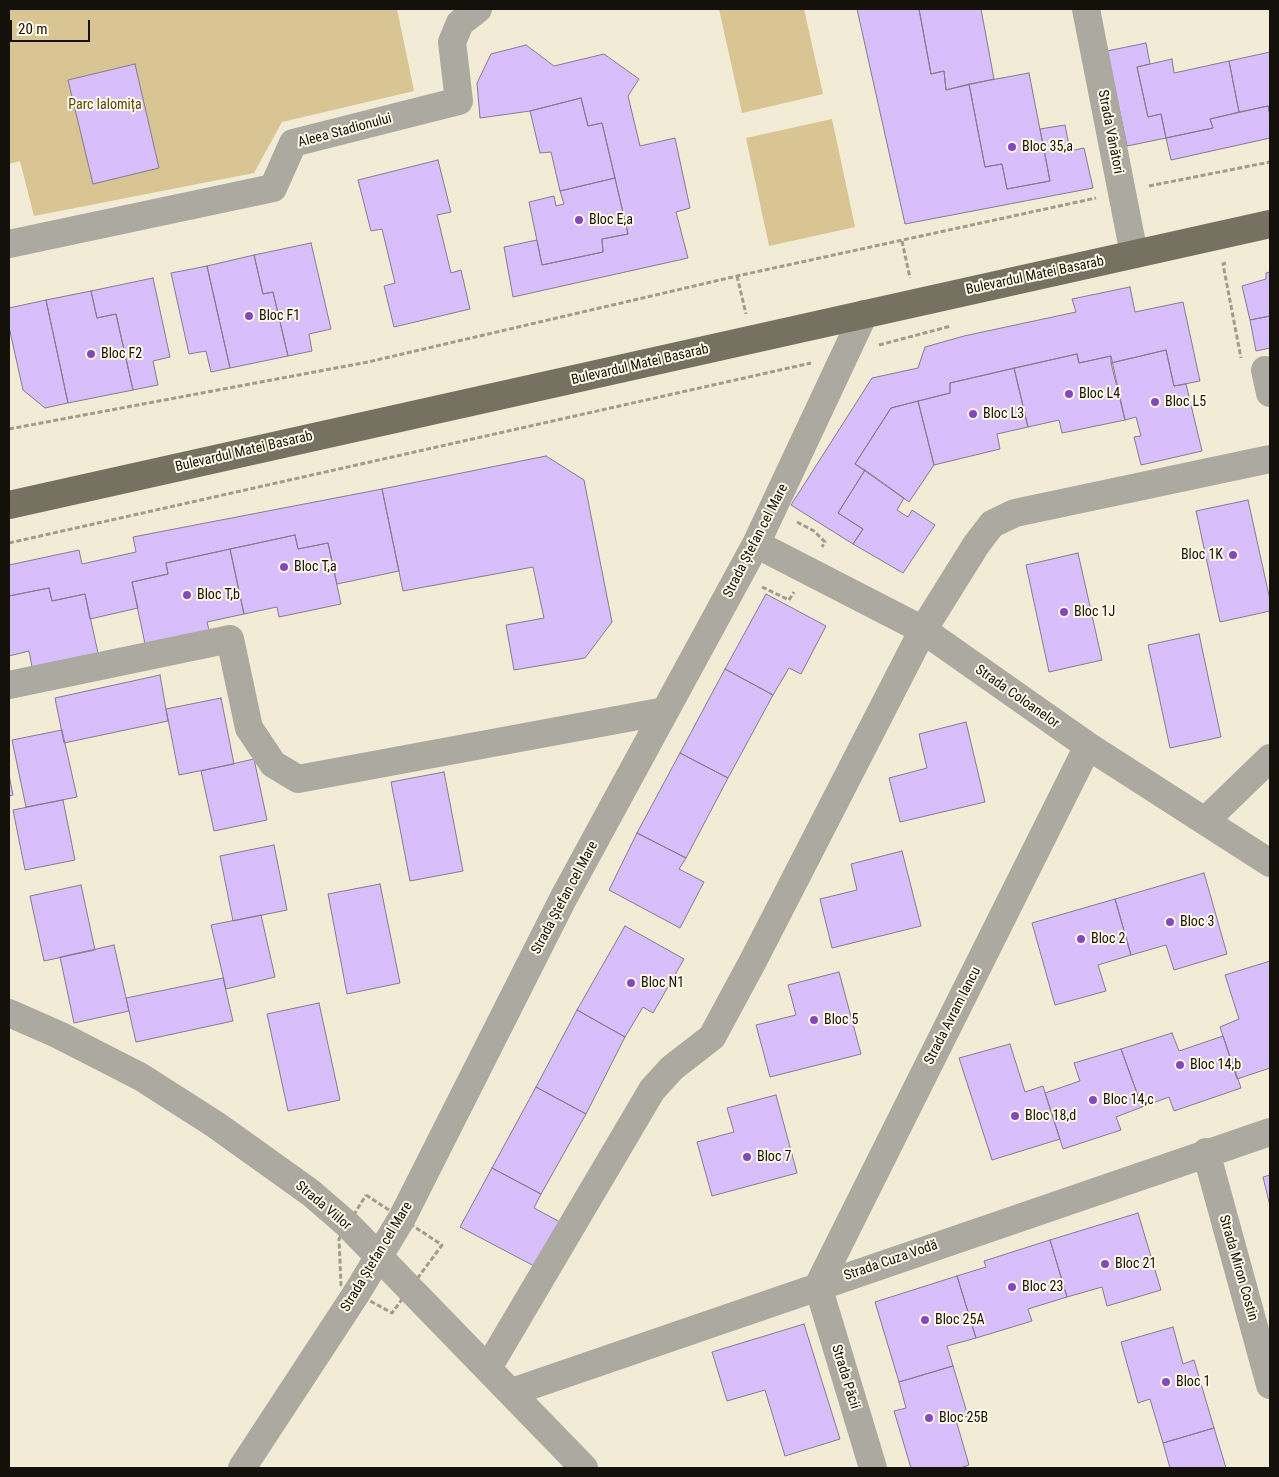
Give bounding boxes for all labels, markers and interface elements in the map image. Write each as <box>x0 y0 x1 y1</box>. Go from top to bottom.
scale bar <box>12 10 92 42</box>
text: 20 m <box>18 20 48 38</box>
street label: Strada Vânători <box>1094 89 1126 175</box>
park label: Parc Ialomița <box>68 97 142 113</box>
street label: Aleea Stadionului <box>296 110 394 152</box>
place label: Bloc 35,a <box>1022 139 1073 155</box>
marker: Bloc 35,a <box>1006 141 1018 153</box>
place label: Bloc E,a <box>589 212 633 228</box>
marker: Bloc E,a <box>573 214 585 226</box>
street label: Bulevardul Matei Basarab <box>965 253 1105 299</box>
place label: Bloc F1 <box>259 308 300 324</box>
marker: Bloc F1 <box>243 310 255 322</box>
street label: Bulevardul Matei Basarab <box>570 341 710 389</box>
place label: Bloc F2 <box>101 346 142 362</box>
marker: Bloc F2 <box>85 348 97 360</box>
place label: Bloc L4 <box>1079 386 1120 402</box>
marker: Bloc L4 <box>1063 388 1075 400</box>
place label: Bloc L5 <box>1165 394 1206 410</box>
marker: Bloc L5 <box>1149 396 1161 408</box>
place label: Bloc L3 <box>983 406 1024 422</box>
marker: Bloc L3 <box>967 408 979 420</box>
street label: Bulevardul Matei Basarab <box>174 428 314 476</box>
street label: Strada Ștefan cel Mare <box>720 481 792 601</box>
place label: Bloc 1K <box>1181 547 1223 563</box>
marker: Bloc 1K <box>1227 549 1239 561</box>
place label: Bloc T,a <box>294 559 337 575</box>
marker: Bloc T,a <box>278 561 290 573</box>
place label: Bloc T,b <box>197 587 240 603</box>
marker: Bloc T,b <box>181 589 193 601</box>
place label: Bloc 1J <box>1074 604 1115 620</box>
marker: Bloc 1J <box>1058 606 1070 618</box>
street label: Strada Coloanelor <box>972 662 1062 732</box>
street label: Strada Ștefan cel Mare <box>528 839 602 957</box>
place label: Bloc 3 <box>1180 914 1214 930</box>
marker: Bloc 3 <box>1164 916 1176 928</box>
place label: Bloc 2 <box>1091 931 1125 947</box>
marker: Bloc 2 <box>1075 933 1087 945</box>
street label: Strada Avram Iancu <box>921 964 985 1068</box>
place label: Bloc N1 <box>641 975 684 991</box>
marker: Bloc N1 <box>625 977 637 989</box>
place label: Bloc 5 <box>824 1012 858 1028</box>
marker: Bloc 5 <box>808 1014 820 1026</box>
place label: Bloc 14,b <box>1190 1057 1241 1073</box>
marker: Bloc 14,b <box>1174 1059 1186 1071</box>
place label: Bloc 14,c <box>1103 1092 1154 1108</box>
marker: Bloc 14,c <box>1087 1094 1099 1106</box>
place label: Bloc 18,d <box>1025 1108 1076 1124</box>
marker: Bloc 18,d <box>1009 1110 1021 1122</box>
place label: Bloc 7 <box>757 1149 791 1165</box>
marker: Bloc 7 <box>741 1151 753 1163</box>
street label: Strada Viilor <box>292 1178 354 1234</box>
street label: Strada Ștefan cel Mare <box>337 1199 417 1315</box>
street label: Strada Miron Costin <box>1215 1213 1261 1323</box>
street label: Strada Cuza Vodă <box>842 1237 940 1285</box>
place label: Bloc 21 <box>1115 1256 1156 1272</box>
marker: Bloc 21 <box>1099 1258 1111 1270</box>
place label: Bloc 23 <box>1022 1279 1063 1295</box>
marker: Bloc 23 <box>1006 1281 1018 1293</box>
place label: Bloc 25A <box>935 1312 984 1328</box>
marker: Bloc 25A <box>919 1314 931 1326</box>
street label: Strada Păcii <box>827 1343 863 1411</box>
place label: Bloc 1 <box>1176 1374 1210 1390</box>
marker: Bloc 1 <box>1160 1376 1172 1388</box>
place label: Bloc 25B <box>939 1410 988 1426</box>
marker: Bloc 25B <box>923 1412 935 1424</box>

